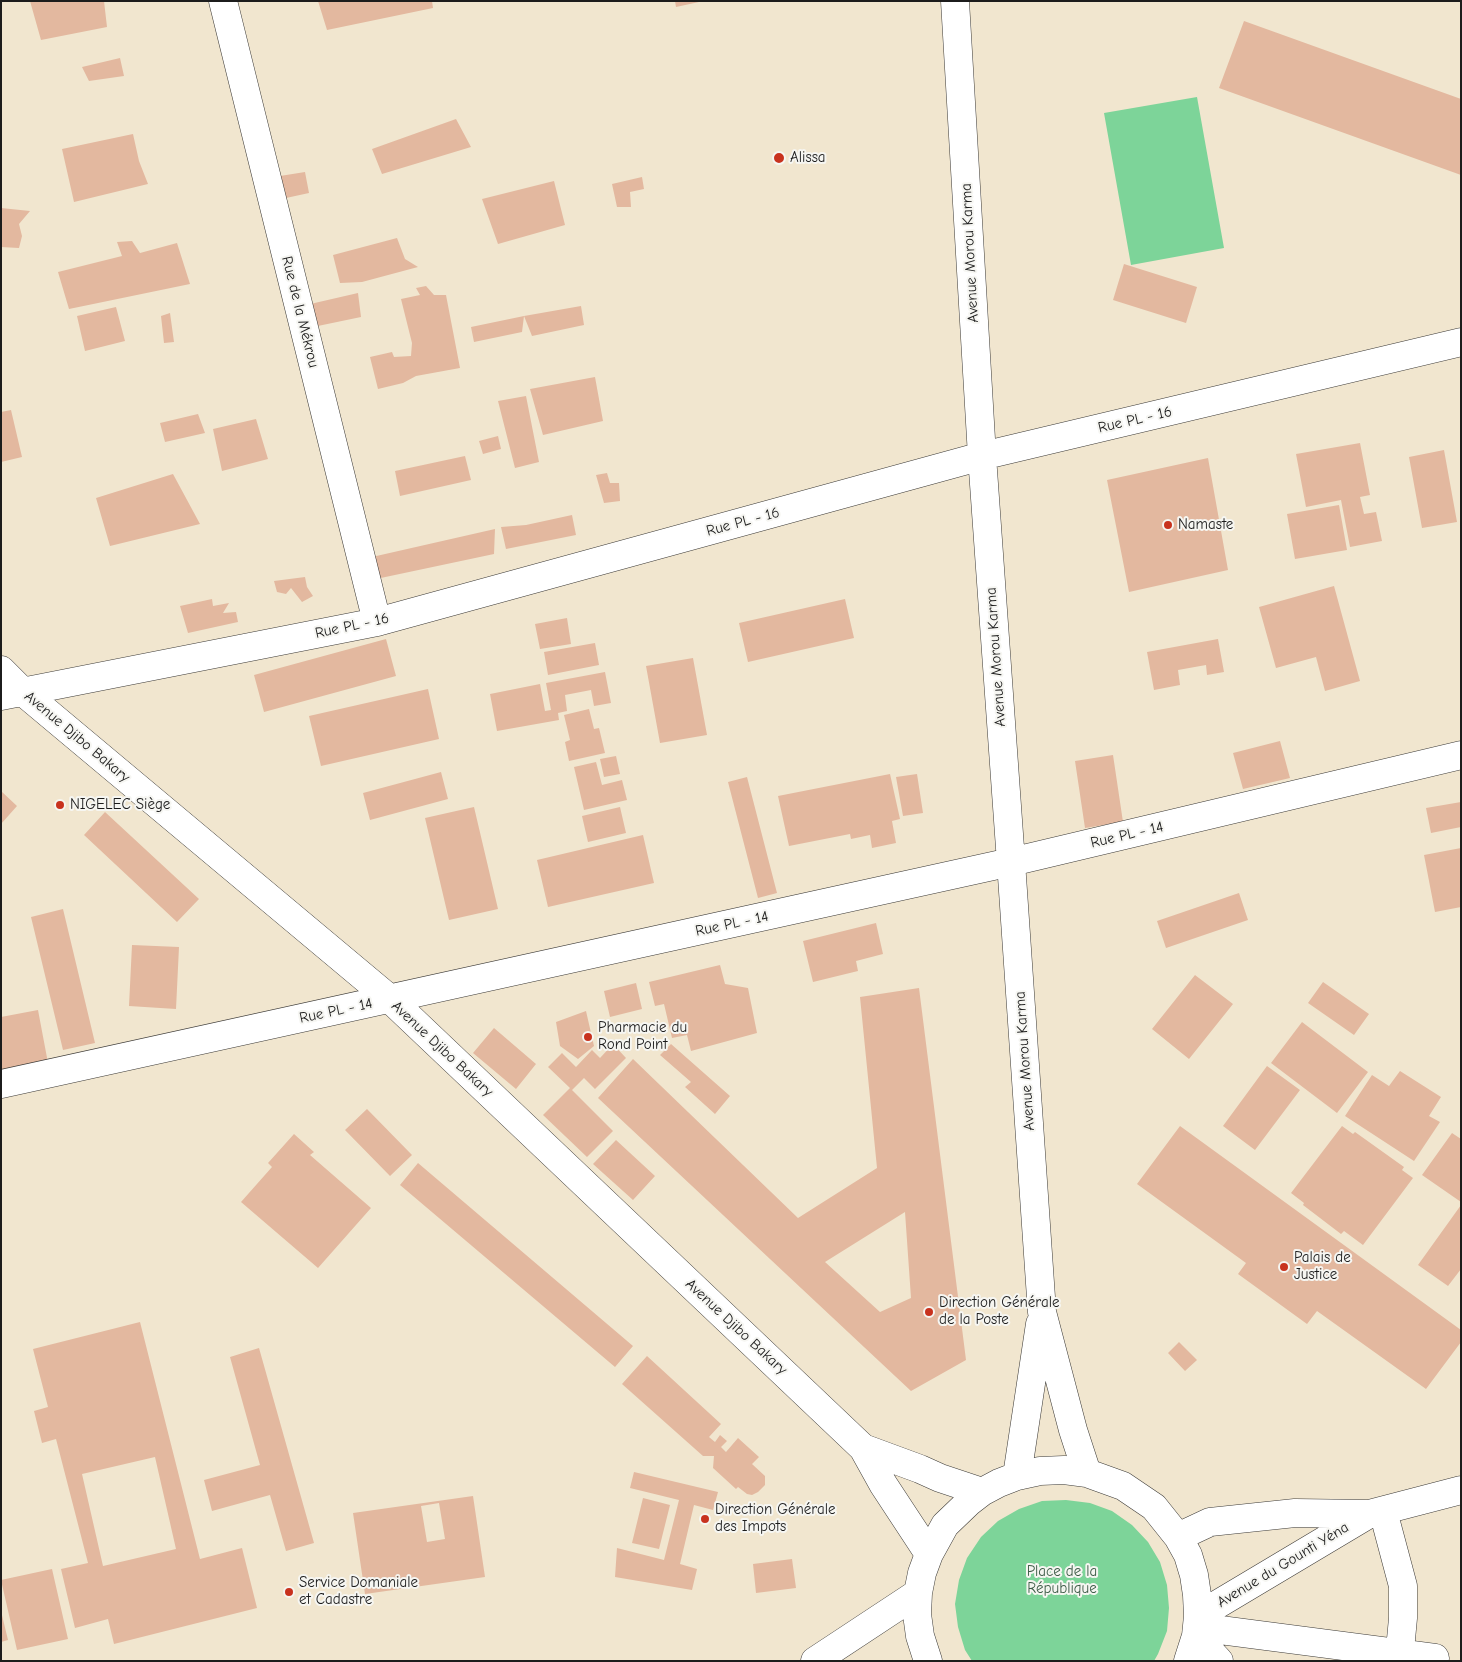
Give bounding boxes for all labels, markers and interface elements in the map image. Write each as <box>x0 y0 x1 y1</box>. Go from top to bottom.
place label: Alissa <box>790 149 826 167</box>
marker: Alissa <box>772 151 786 165</box>
street label: Avenue Morou Karma <box>957 183 983 323</box>
street label: Rue de la Mékrou <box>277 254 323 370</box>
street label: Rue PL - 16 <box>1096 403 1174 437</box>
street label: Rue PL - 16 <box>704 504 782 540</box>
place label: Namaste <box>1178 516 1233 534</box>
marker: Namaste <box>1162 519 1174 531</box>
street label: Avenue Morou Karma <box>982 587 1010 727</box>
street label: Rue PL - 16 <box>313 609 391 643</box>
street label: Avenue Djibo Bakary <box>20 688 134 786</box>
place label: NIGELEC Siège <box>70 796 170 814</box>
marker: NIGELEC Siège <box>54 799 66 811</box>
street label: Rue PL - 14 <box>1089 818 1165 852</box>
street label: Rue PL - 14 <box>694 907 770 941</box>
street label: Avenue Morou Karma <box>1011 991 1039 1131</box>
street label: Rue PL - 14 <box>298 994 374 1028</box>
street label: Avenue Djibo Bakary <box>387 997 497 1101</box>
place label: Pharmacie du Rond Point <box>598 1019 687 1054</box>
marker: Pharmacie du Rond Point <box>582 1031 594 1043</box>
place label: Palais de Justice <box>1294 1249 1351 1284</box>
marker: Palais de Justice <box>1278 1261 1290 1273</box>
street label: Avenue Djibo Bakary <box>681 1275 791 1379</box>
place label: Direction Générale de la Poste <box>939 1294 1059 1329</box>
marker: Direction Générale de la Poste <box>923 1306 935 1318</box>
place label: Direction Générale des Impots <box>715 1501 835 1536</box>
marker: Direction Générale des Impots <box>699 1513 711 1525</box>
street label: Avenue du Gounti Yéna <box>1214 1519 1352 1611</box>
park label: Place de la République <box>1027 1563 1097 1598</box>
place label: Service Domaniale et Cadastre <box>299 1574 418 1609</box>
marker: Service Domaniale et Cadastre <box>283 1586 295 1598</box>

